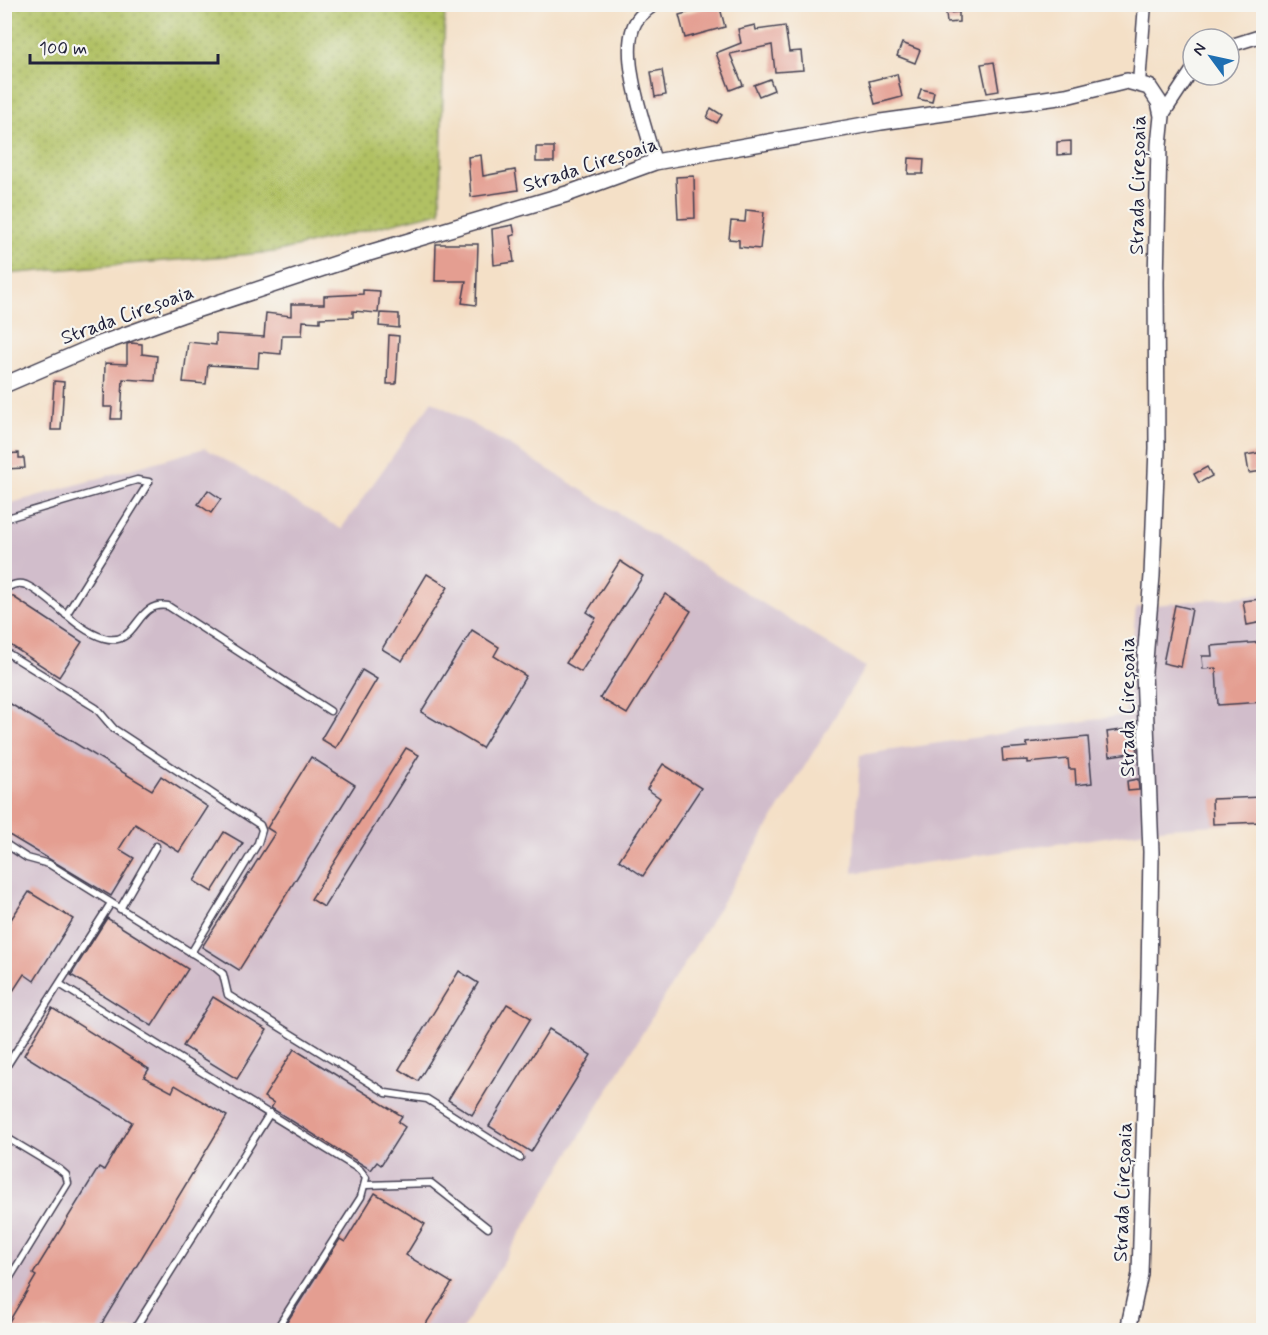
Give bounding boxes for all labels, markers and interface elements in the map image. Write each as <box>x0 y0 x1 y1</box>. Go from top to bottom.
scale bar <box>30 27 218 65</box>
north arrow <box>1181 27 1241 87</box>
text: 100 m <box>39 37 87 61</box>
text: N <box>1188 39 1211 60</box>
street label: Strada Cireșoaia <box>1124 115 1153 255</box>
street label: Strada Cireșoaia <box>520 131 661 200</box>
street label: Strada Cireșoaia <box>57 279 198 352</box>
street label: Strada Cireșoaia <box>1115 637 1142 777</box>
street label: Strada Cireșoaia <box>1108 1122 1139 1262</box>

